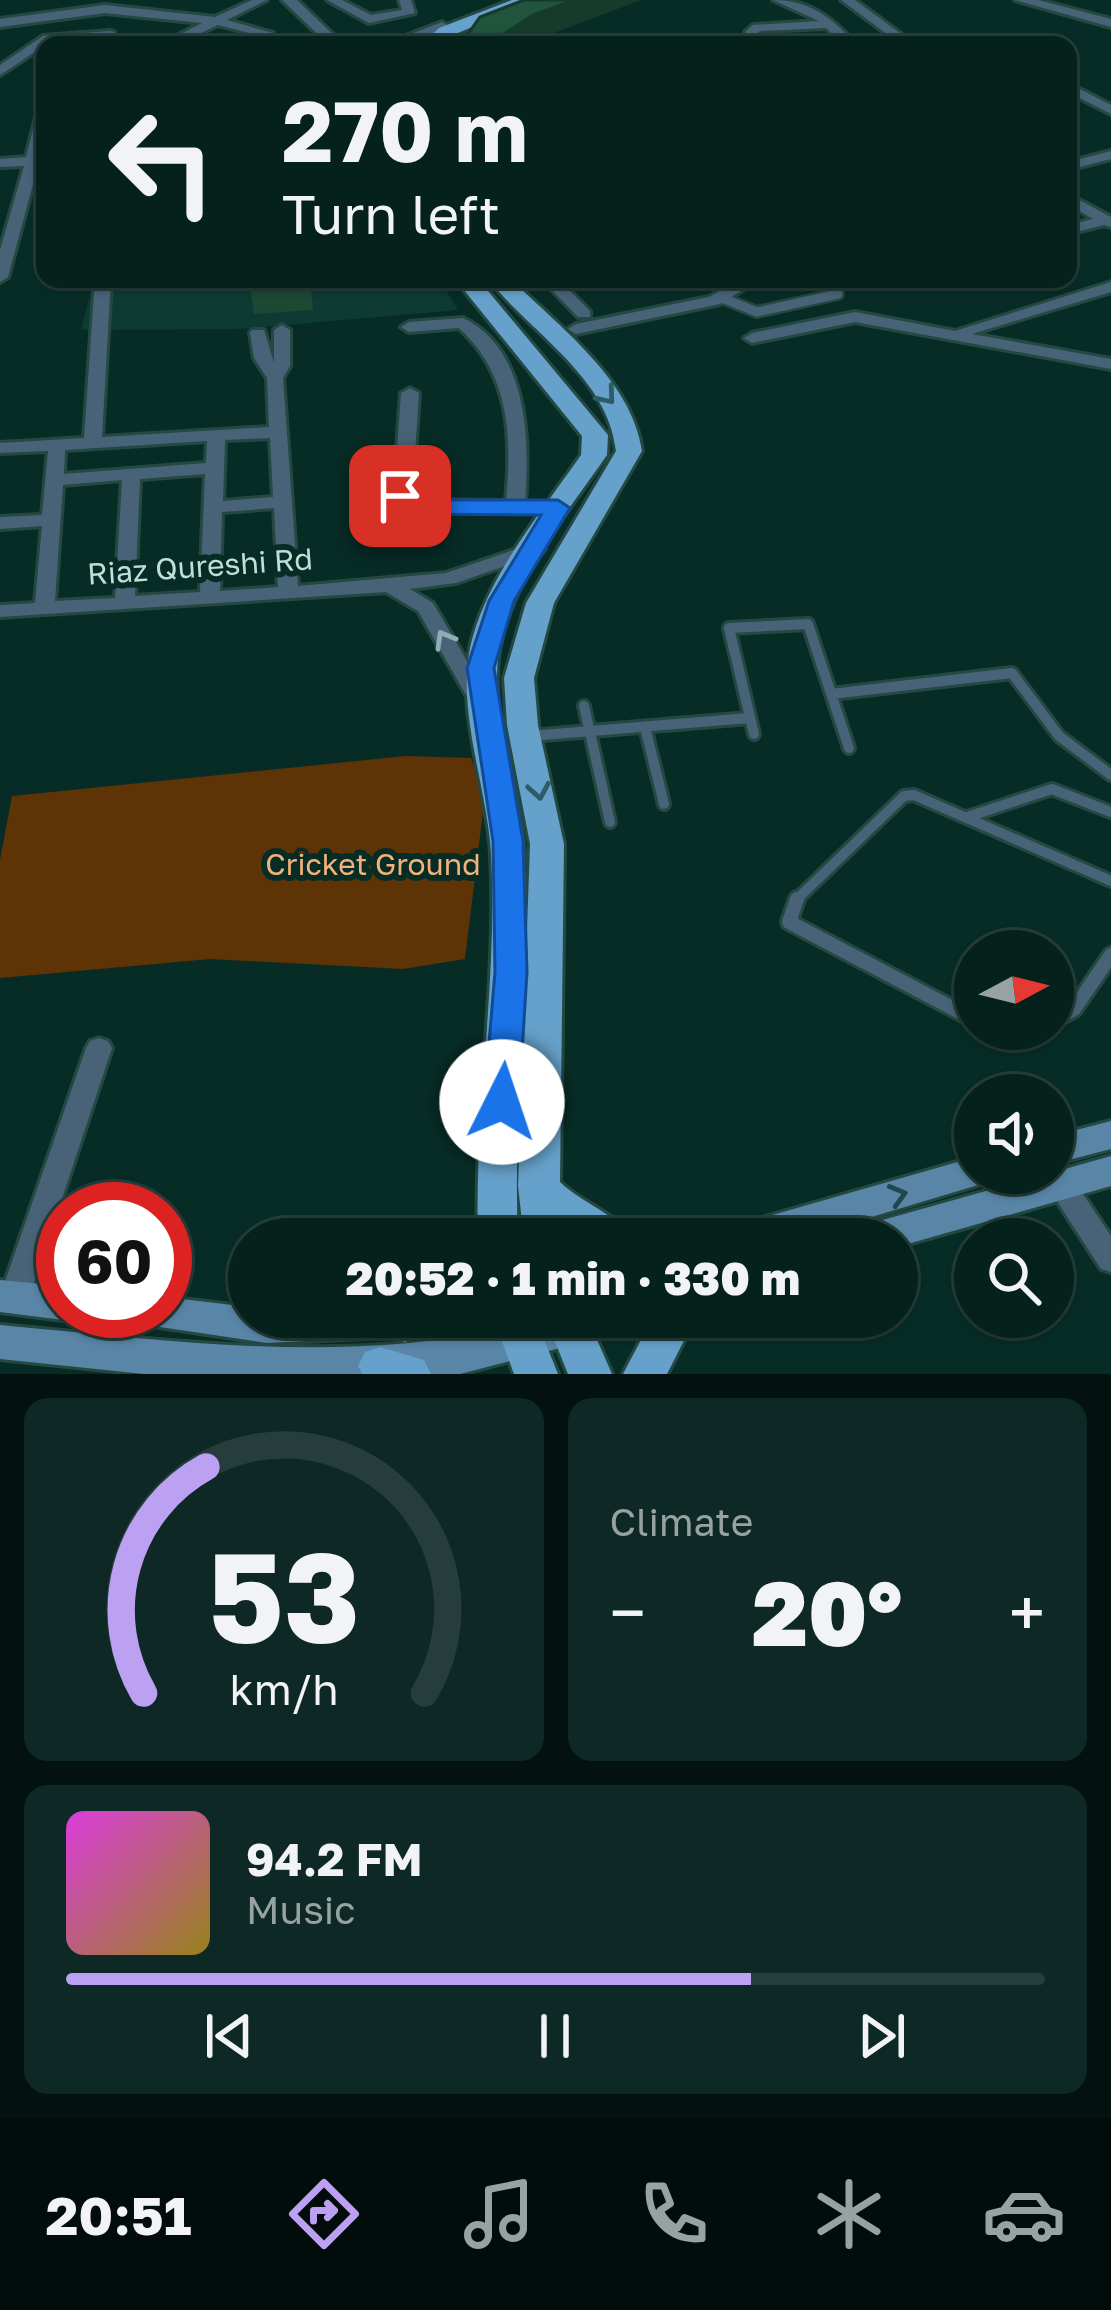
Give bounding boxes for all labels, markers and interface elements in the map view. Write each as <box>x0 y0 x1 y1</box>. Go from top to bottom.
text: 270 m <box>282 80 528 180</box>
icon: left <box>84 84 240 240</box>
text: Turn left <box>282 181 500 246</box>
one-way arrow <box>592 382 614 404</box>
pin <box>349 445 451 547</box>
icon: arrive <box>367 463 433 529</box>
street label: Riaz Qureshi Rd <box>86 540 314 592</box>
one-way arrow <box>436 631 459 652</box>
one-way arrow <box>526 781 551 801</box>
park label: Cricket Ground <box>265 846 481 882</box>
north arrow <box>954 930 1074 1050</box>
map controls <box>954 930 1074 1338</box>
position arrow <box>439 1039 565 1165</box>
button: sound <box>954 1074 1074 1194</box>
speed limit sign: 60 <box>36 1182 192 1338</box>
one-way arrow <box>887 1184 907 1209</box>
button: search <box>954 1218 1074 1338</box>
text: 20:52 · 1 min · 330 m <box>346 1251 800 1305</box>
text: Climate <box>610 1498 753 1545</box>
text: 53 <box>208 1520 360 1669</box>
text: 20° <box>752 1558 902 1666</box>
text: − <box>610 1572 646 1652</box>
text: + <box>1009 1572 1045 1652</box>
text: km/h <box>229 1662 338 1713</box>
text: 94.2 FM <box>246 1832 423 1886</box>
text: Music <box>246 1886 356 1933</box>
icon: previous <box>196 2003 262 2069</box>
icon: pause <box>522 2003 588 2069</box>
icon: next <box>849 2003 915 2069</box>
icon: directions <box>282 2172 366 2256</box>
icon: music <box>457 2172 541 2256</box>
icon: phone <box>632 2172 716 2256</box>
icon: climate <box>807 2172 891 2256</box>
icon: car <box>982 2172 1066 2256</box>
text: 20:51 <box>45 2182 191 2247</box>

